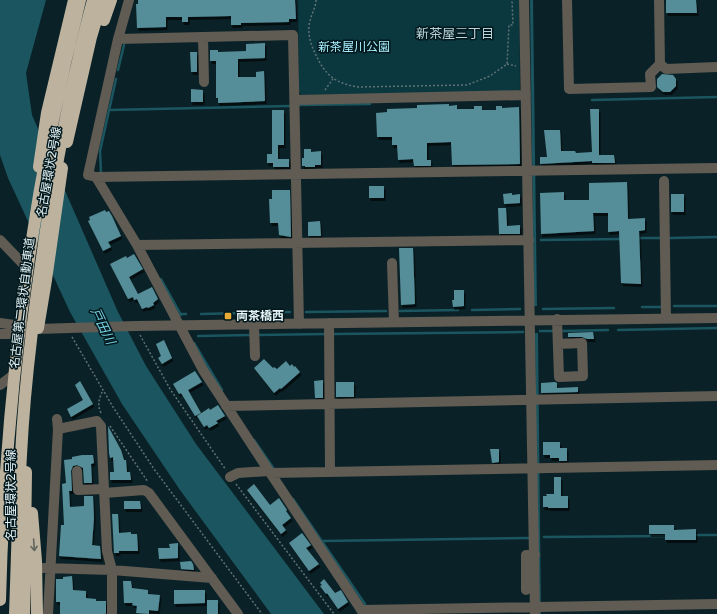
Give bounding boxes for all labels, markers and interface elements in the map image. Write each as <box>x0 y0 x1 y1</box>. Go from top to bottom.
district label: 新茶屋三丁目 <box>416 26 494 41</box>
park label: 新茶屋川公園 <box>318 40 390 54</box>
street label: 名古屋環状2号線 <box>34 126 64 218</box>
street label: 名古屋第二環状自動車道 <box>7 237 37 369</box>
water label: 戸田川 <box>88 305 119 349</box>
place label: 両茶橋西 <box>236 309 284 323</box>
marker: 両茶橋西 <box>223 311 233 321</box>
street label: 名古屋環状2号線 <box>4 449 18 541</box>
one-way arrow <box>31 538 38 551</box>

